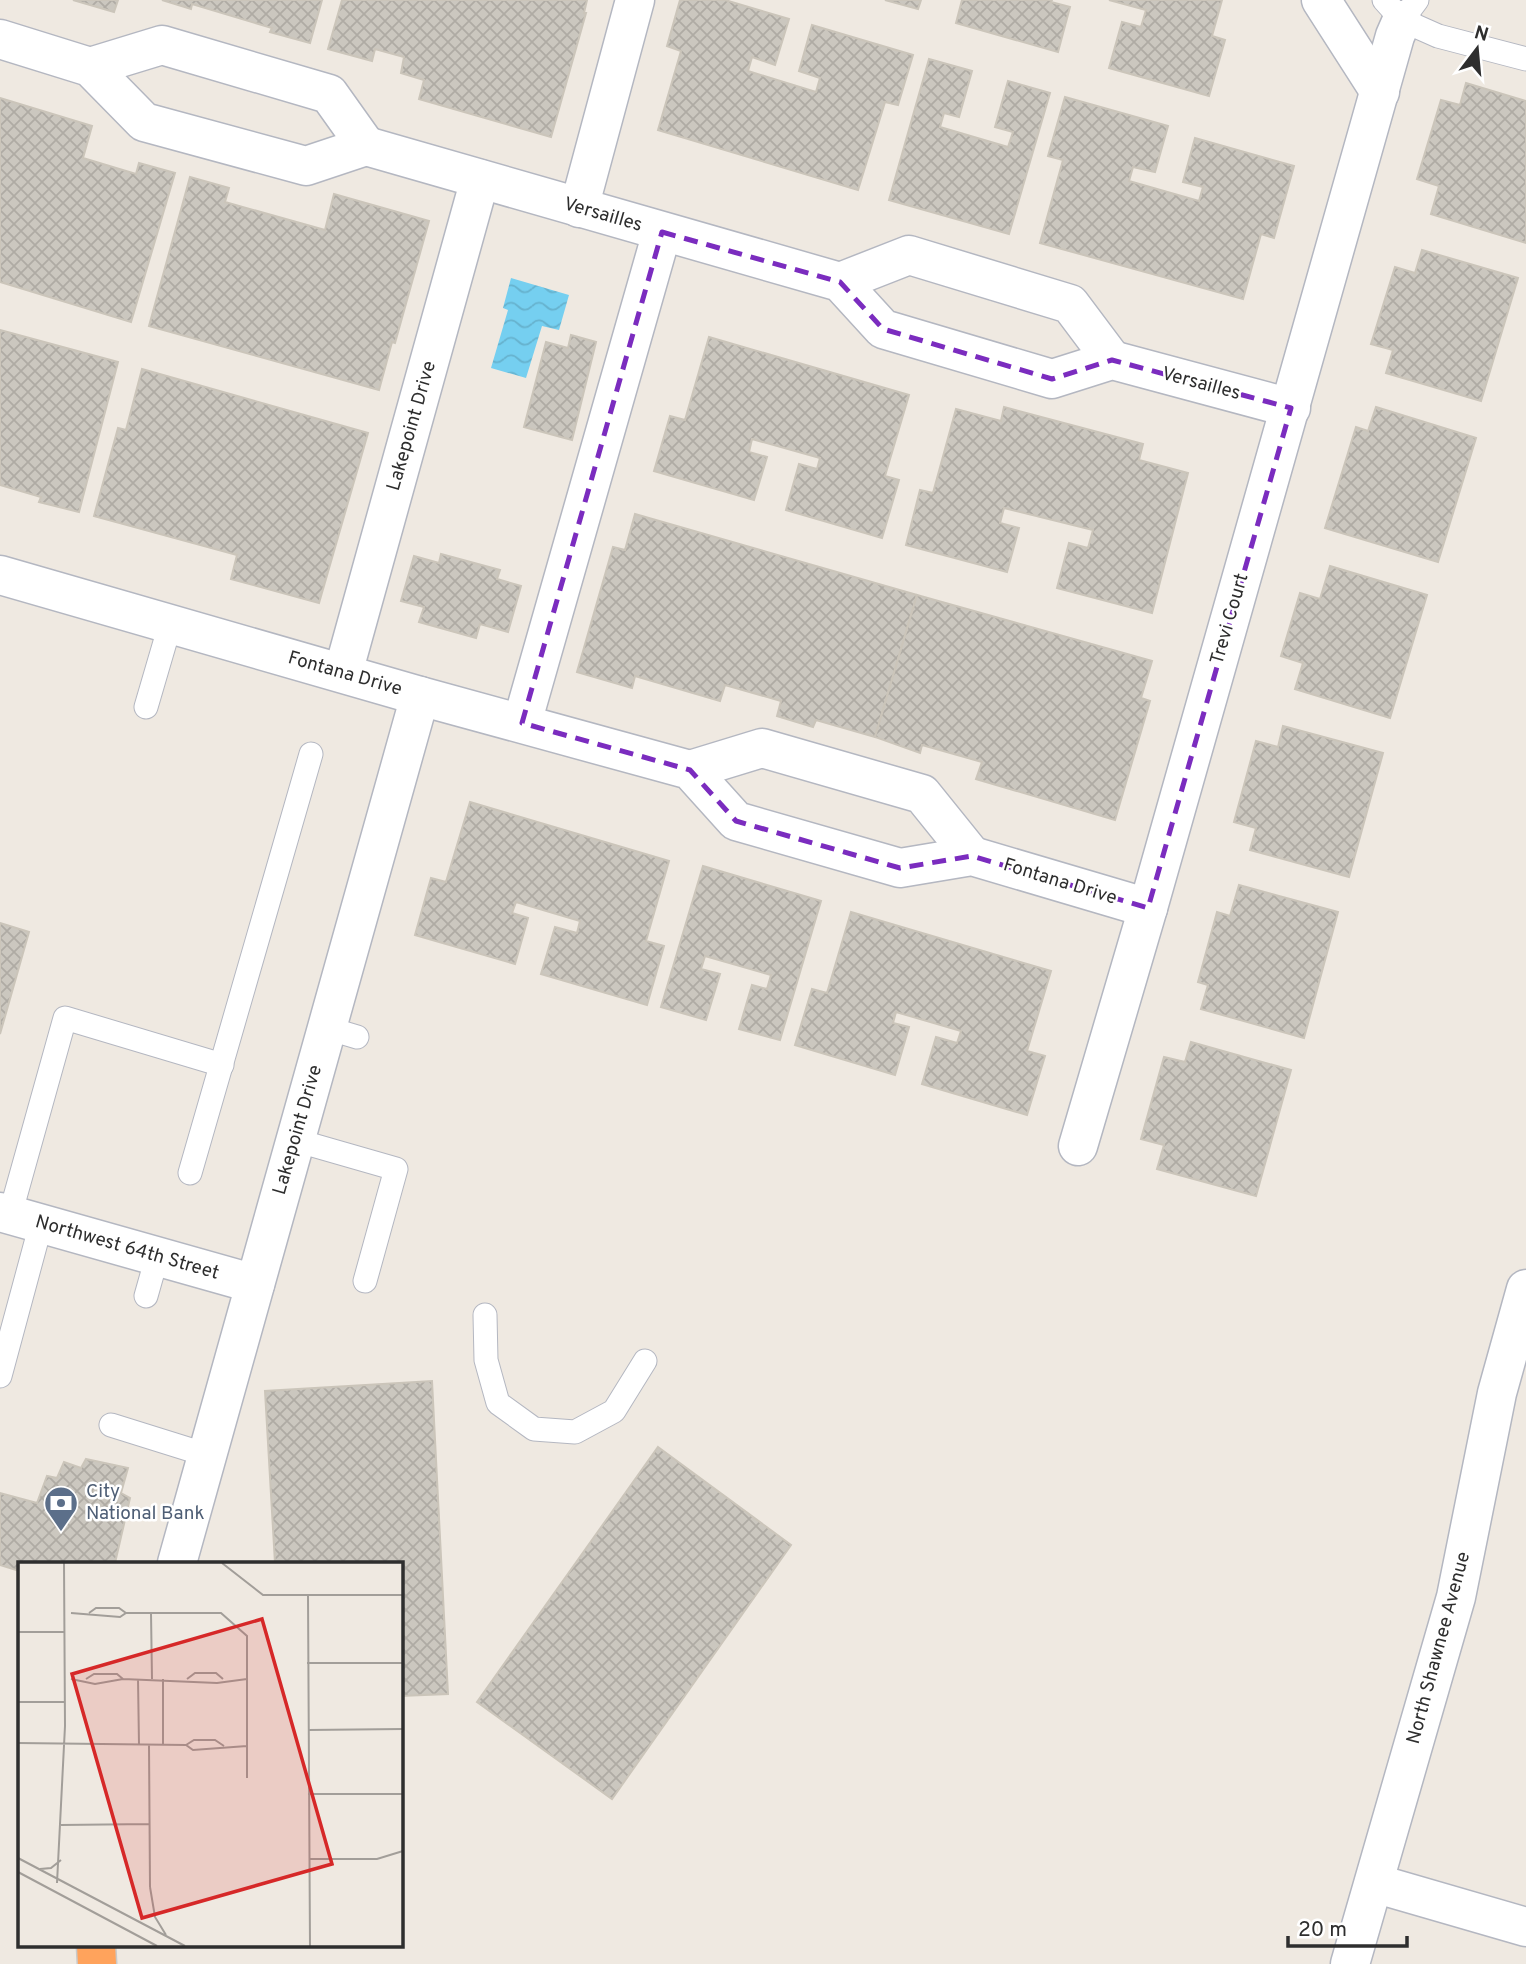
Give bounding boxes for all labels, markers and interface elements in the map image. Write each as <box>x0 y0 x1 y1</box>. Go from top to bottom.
north arrow <box>1442 14 1512 84</box>
text: N <box>1471 21 1491 48</box>
street label: Versailles <box>561 192 645 238</box>
street label: Lakepoint Drive <box>382 358 442 494</box>
street label: Versailles <box>1159 362 1243 406</box>
street label: Trevi Court <box>1206 571 1254 667</box>
street label: Fontana Drive <box>285 646 405 702</box>
street label: Fontana Drive <box>1000 853 1120 911</box>
street label: Lakepoint Drive <box>268 1062 328 1198</box>
street label: Northwest 64th Street <box>32 1210 222 1286</box>
place label: City National Bank <box>86 1480 205 1526</box>
bank icon: City National Bank <box>42 1484 80 1533</box>
street label: North Shawnee Avenue <box>1402 1549 1476 1747</box>
inset map <box>18 1562 402 1946</box>
scale bar <box>1288 1904 1407 1948</box>
text: 20 m <box>1298 1917 1347 1944</box>

